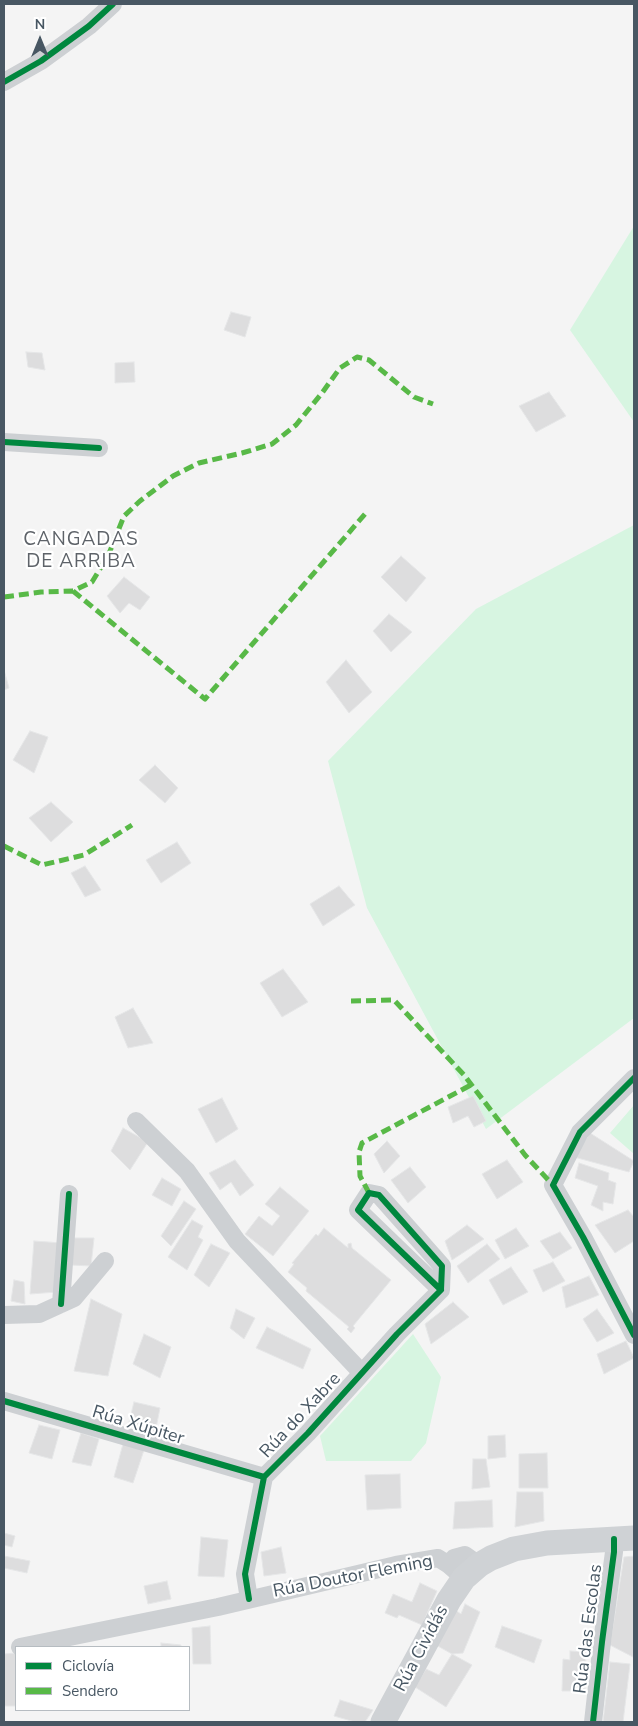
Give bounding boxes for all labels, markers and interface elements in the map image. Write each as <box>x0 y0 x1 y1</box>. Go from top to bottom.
north arrow <box>15 15 65 65</box>
text: N <box>35 15 45 34</box>
district label: CANGADAS DE ARRIBA <box>22 529 140 573</box>
street label: Rúa do Xabre <box>256 1369 346 1463</box>
street label: Rúa Xúpiter <box>89 1402 187 1450</box>
street label: Rúa Doutor Fleming <box>271 1551 435 1603</box>
street label: Rúa das Escolas <box>570 1563 608 1695</box>
street label: Rúa Cividás <box>390 1602 454 1696</box>
legend <box>15 1646 190 1711</box>
text: Ciclovía <box>62 1656 114 1676</box>
text: Sendero <box>62 1681 118 1701</box>

